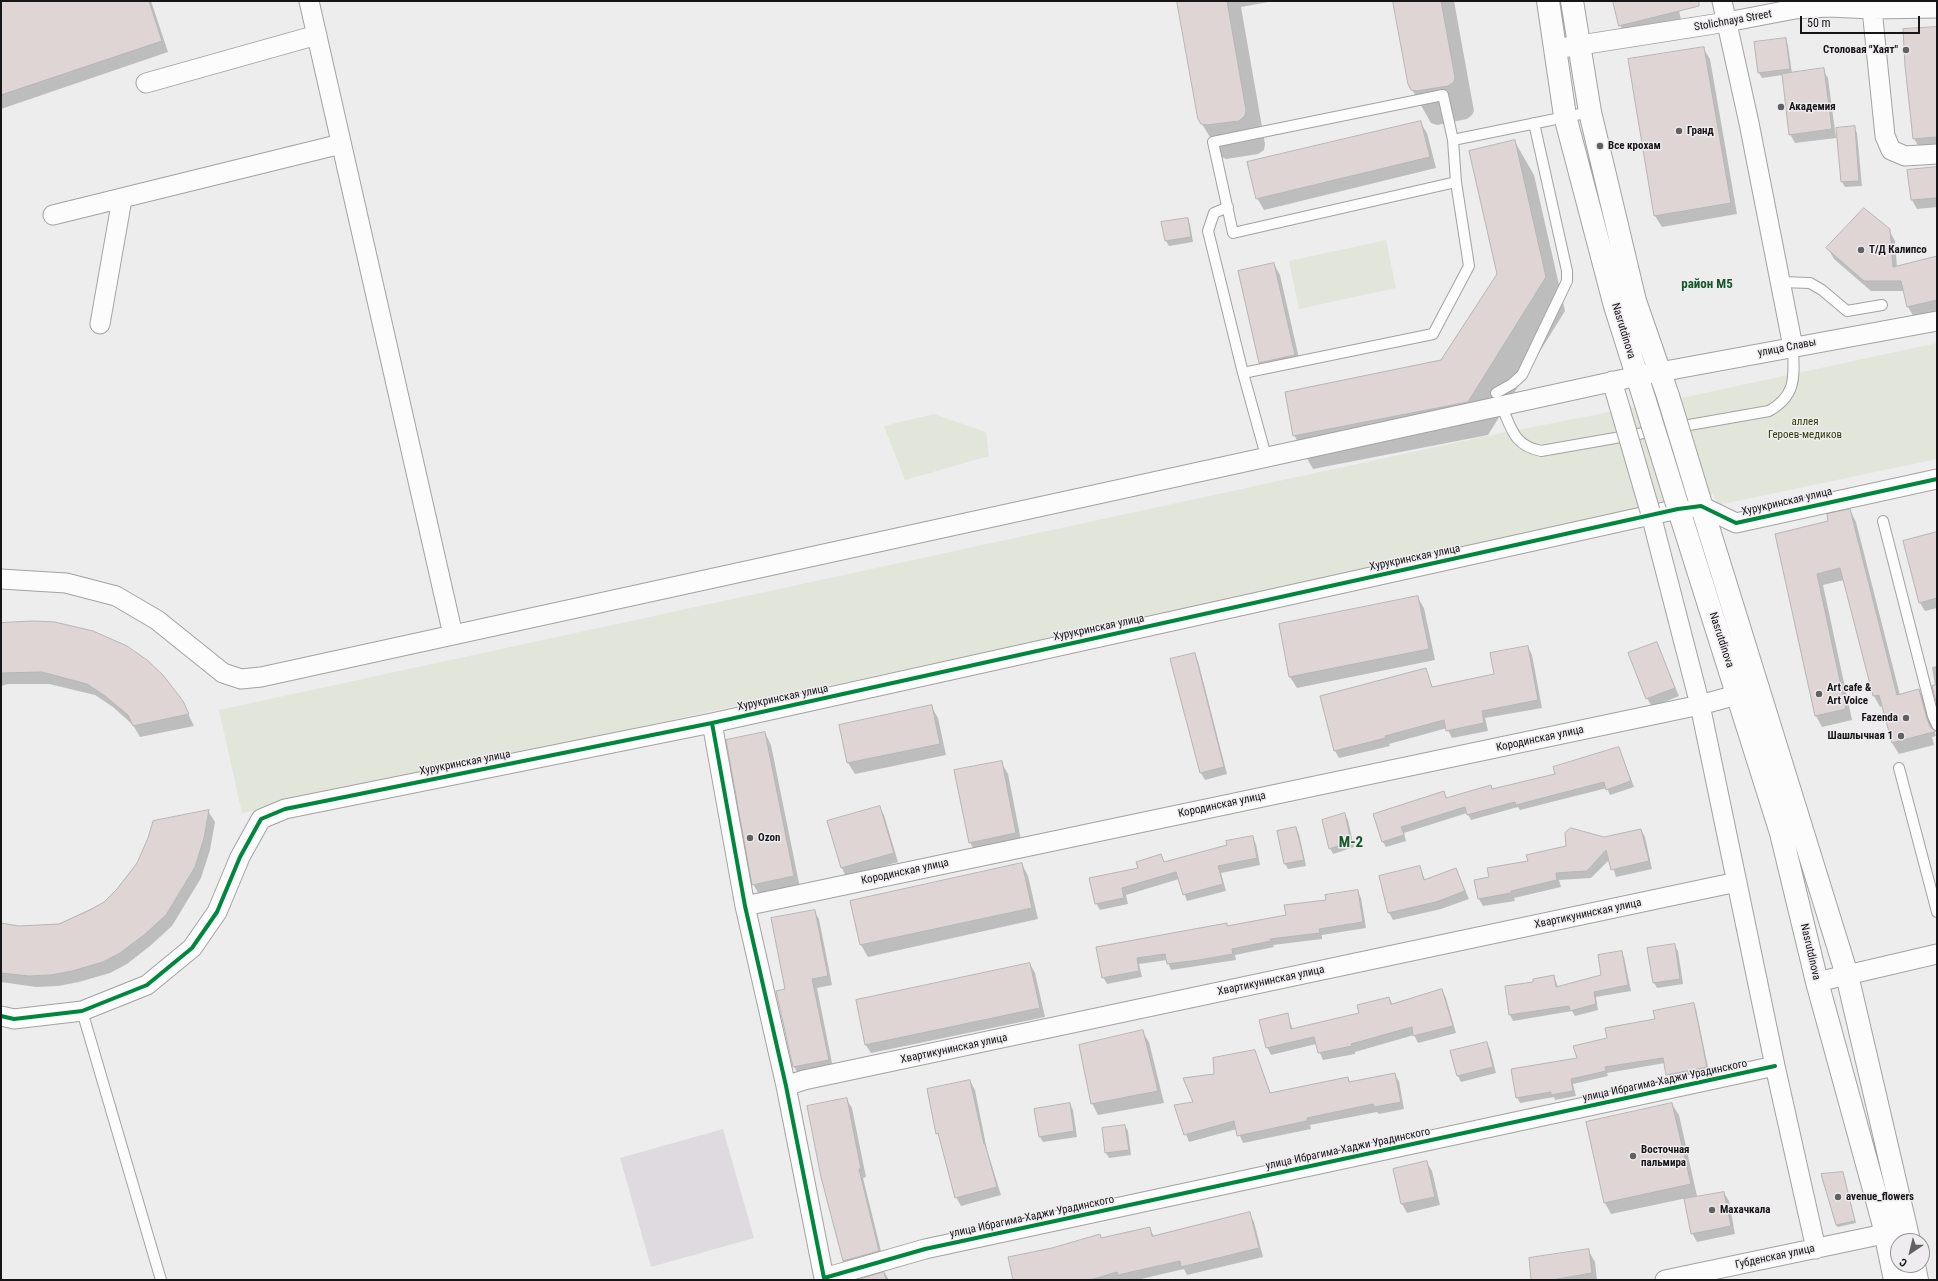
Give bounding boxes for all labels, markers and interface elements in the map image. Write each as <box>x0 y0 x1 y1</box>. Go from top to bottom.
street label: Stolichnaya Street <box>1693 8 1773 34</box>
scale bar <box>1802 8 1922 34</box>
text: 50 m <box>1807 16 1831 30</box>
place label: Столовая "Хаят" <box>1823 43 1898 57</box>
marker: Столовая "Хаят" <box>1901 45 1911 55</box>
place label: Академия <box>1789 100 1836 114</box>
marker: Академия <box>1776 102 1786 112</box>
place label: Гранд <box>1687 124 1714 138</box>
marker: Гранд <box>1674 126 1684 136</box>
place label: Все крохам <box>1608 139 1661 153</box>
marker: Все крохам <box>1595 141 1605 151</box>
place label: Т/Д Калипсо <box>1869 243 1927 257</box>
marker: Т/Д Калипсо <box>1856 245 1866 255</box>
district label: район М5 <box>1681 277 1733 293</box>
street label: Nasrutdinova <box>1608 301 1638 361</box>
street label: улица Славы <box>1757 336 1817 360</box>
park label: аллея Героев-медиков <box>1768 415 1842 441</box>
street label: Хурукринская улица <box>1740 485 1834 519</box>
street label: Хурукринская улица <box>1368 542 1462 574</box>
street label: Nasrutdinova <box>1706 611 1736 669</box>
street label: Хурукринская улица <box>1052 612 1146 644</box>
place label: Art cafe & Art Voice <box>1827 681 1871 707</box>
street label: Хурукринская улица <box>736 682 830 714</box>
marker: Art cafe & Art Voice <box>1814 689 1824 699</box>
place label: Fazenda <box>1862 711 1898 725</box>
marker: Fazenda <box>1901 713 1911 723</box>
street label: Кородинская улица <box>1495 723 1585 755</box>
place label: Шашлычная 1 <box>1828 729 1893 743</box>
marker: Шашлычная 1 <box>1896 731 1906 741</box>
street label: Хурукринская улица <box>418 748 512 778</box>
street label: Кородинская улица <box>1177 789 1267 821</box>
place label: Ozon <box>758 831 780 845</box>
marker: Ozon <box>745 833 755 843</box>
district label: М-2 <box>1339 834 1363 852</box>
street label: Кородинская улица <box>860 856 950 888</box>
street label: Хвартикунинская улица <box>1533 896 1643 932</box>
street label: Nasrutdinova <box>1797 922 1823 982</box>
street label: Хвартикунинская улица <box>1216 963 1326 999</box>
street label: Хвартикунинская улица <box>899 1031 1009 1067</box>
street label: улица Ибрагима-Хаджи Урадинского <box>1582 1057 1748 1105</box>
street label: улица Ибрагима-Хаджи Урадинского <box>1265 1125 1431 1173</box>
place label: Восточная пальмира <box>1641 1143 1689 1169</box>
marker: Восточная пальмира <box>1628 1151 1638 1161</box>
place label: avenue_flowers <box>1846 1190 1914 1204</box>
marker: avenue_flowers <box>1833 1192 1843 1202</box>
street label: улица Ибрагима-Хаджи Урадинского <box>949 1193 1115 1241</box>
place label: Махачкала <box>1720 1203 1770 1217</box>
marker: Махачкала <box>1707 1205 1717 1215</box>
north arrow <box>1890 1233 1930 1273</box>
street label: Губденская улица <box>1734 1242 1816 1272</box>
text: С <box>1897 1255 1910 1270</box>

